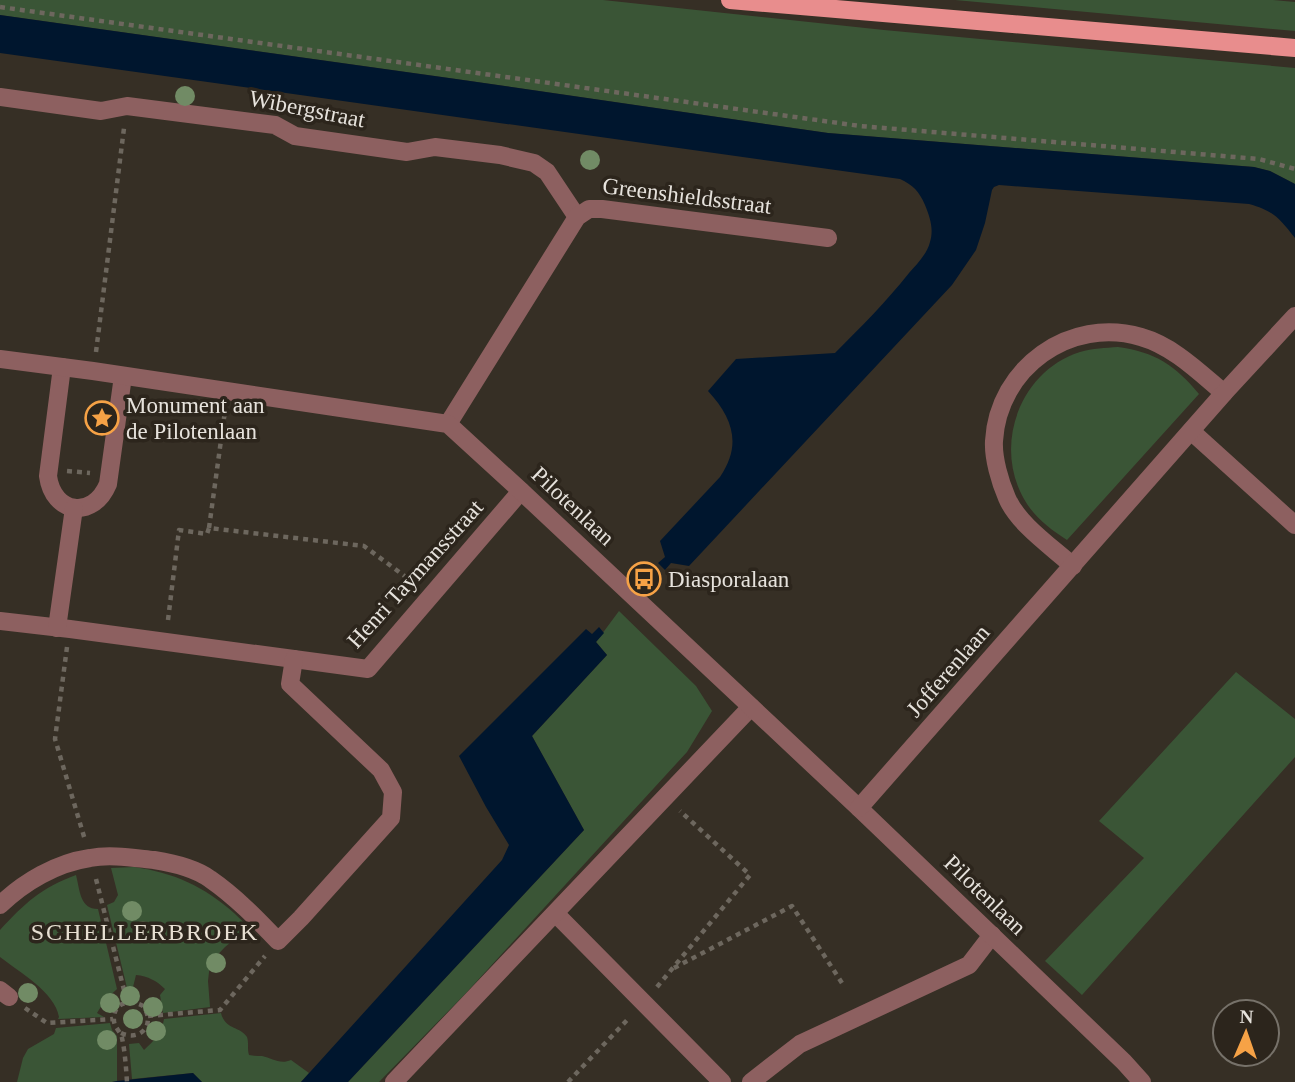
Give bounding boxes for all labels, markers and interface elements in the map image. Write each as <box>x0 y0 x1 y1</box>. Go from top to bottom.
street label: Wibergstraat <box>247 86 368 133</box>
street label: Greenshieldsstraat <box>601 173 773 219</box>
place label: Monument aan de Pilotenlaan <box>126 393 265 444</box>
place icon: Monument aan de Pilotenlaan <box>83 399 121 437</box>
street label: Pilotenlaan <box>527 462 620 551</box>
street label: Henri Taymansstraat <box>342 495 488 653</box>
bus stop icon: Diasporalaan <box>625 560 663 598</box>
place label: Diasporalaan <box>668 567 790 592</box>
street label: Jofferenlaan <box>901 620 995 722</box>
street label: Pilotenlaan <box>939 850 1031 940</box>
district label: SCHELLERBROEK <box>31 919 259 945</box>
north arrow <box>1211 998 1281 1068</box>
text: N <box>1239 1006 1254 1027</box>

